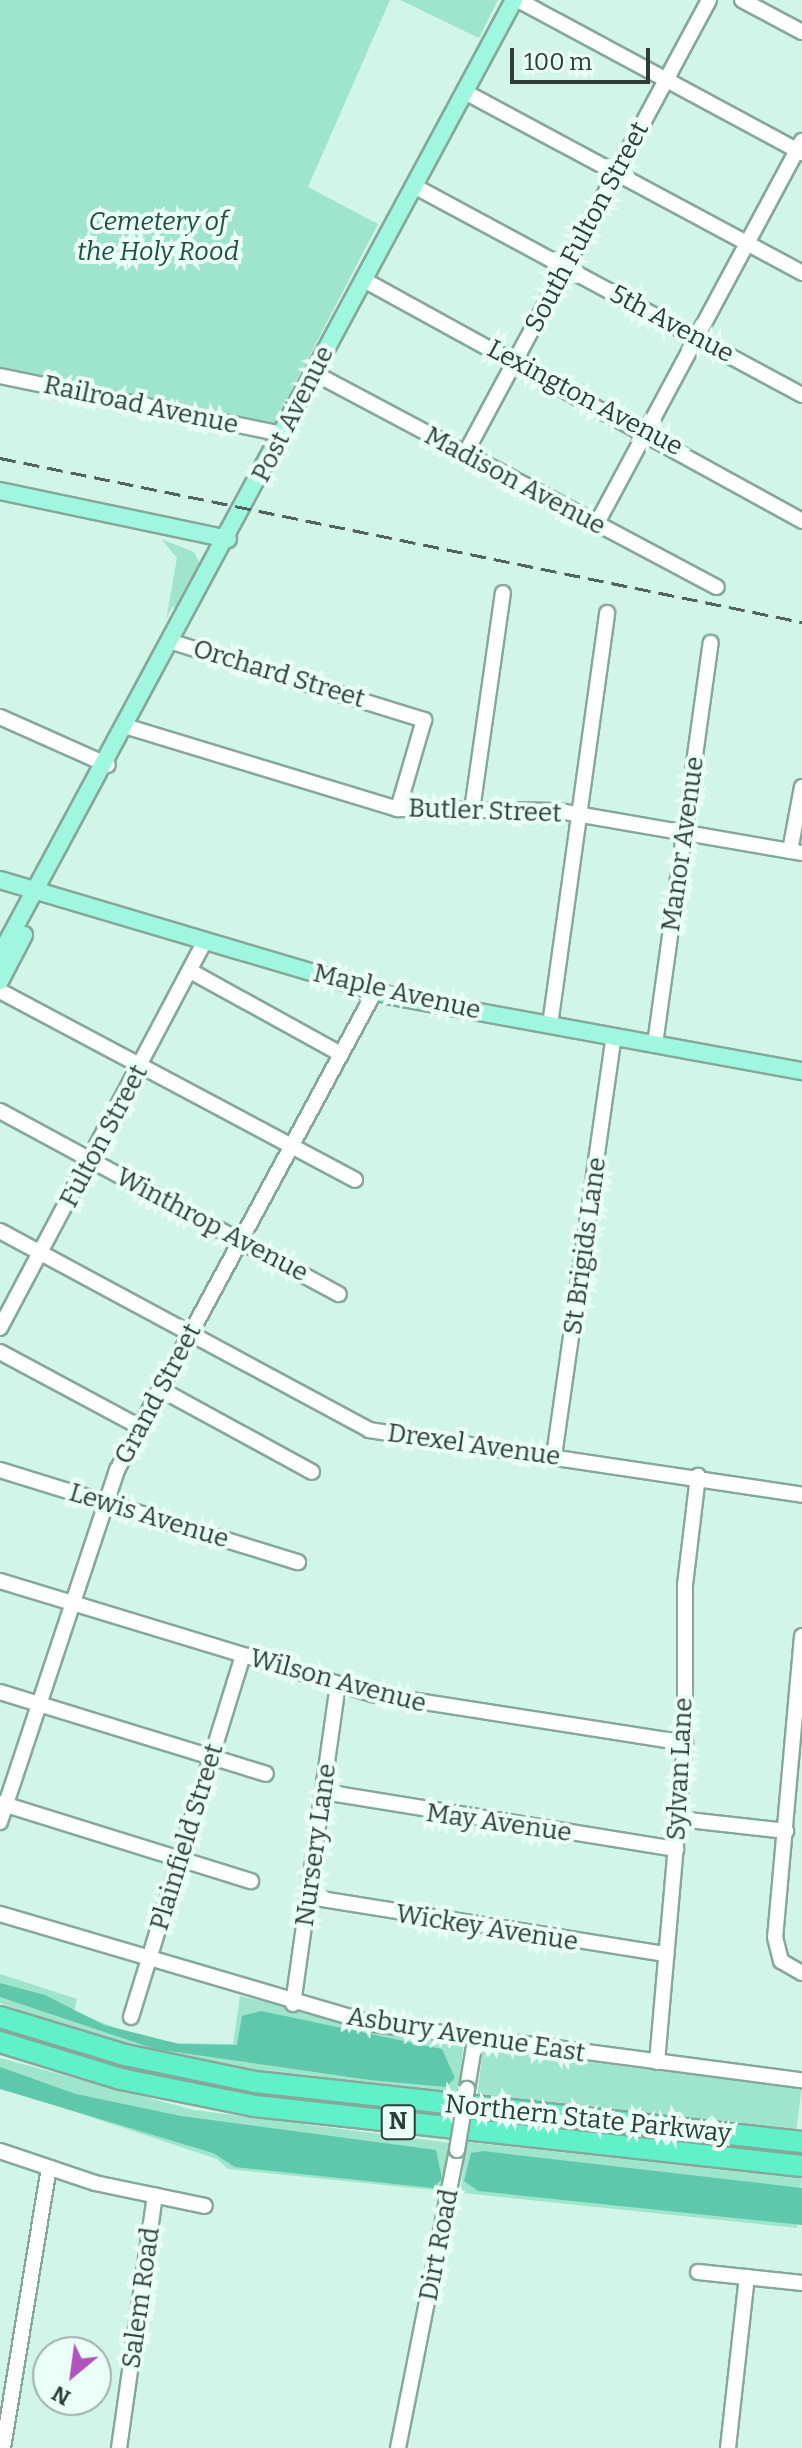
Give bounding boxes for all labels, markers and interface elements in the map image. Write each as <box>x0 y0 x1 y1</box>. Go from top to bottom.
scale bar <box>514 32 654 82</box>
text: 100 m <box>524 48 592 76</box>
street label: South Fulton Street <box>518 116 656 338</box>
park label: Cemetery of the Holy Rood <box>77 206 239 268</box>
street label: 5th Avenue <box>605 278 739 370</box>
street label: Lexington Avenue <box>482 333 688 463</box>
street label: Post Avenue <box>245 341 341 487</box>
street label: Railroad Avenue <box>41 369 241 441</box>
street label: Madison Avenue <box>419 420 611 542</box>
street label: Orchard Street <box>189 633 369 715</box>
street label: Manor Avenue <box>655 754 711 934</box>
street label: Butler Street <box>408 793 562 829</box>
street label: Maple Avenue <box>310 958 484 1026</box>
street label: Fulton Street <box>53 1059 155 1213</box>
street label: St Brigids Lane <box>557 1155 613 1337</box>
street label: Winthrop Avenue <box>111 1161 313 1289</box>
street label: Grand Street <box>108 1318 208 1470</box>
street label: Drexel Avenue <box>386 1417 562 1473</box>
street label: Lewis Avenue <box>65 1477 233 1555</box>
street label: Wilson Avenue <box>246 1642 430 1720</box>
street label: Sylvan Lane <box>661 1697 699 1841</box>
street label: Plainfield Street <box>144 1740 230 1934</box>
street label: Nursery Lane <box>289 1762 343 1928</box>
street label: May Avenue <box>424 1797 574 1849</box>
street label: Wickey Avenue <box>394 1898 580 1958</box>
street label: Asbury Avenue East <box>345 2001 587 2069</box>
street label: Northern State Parkway <box>443 2088 733 2150</box>
road number: N <box>380 2102 416 2142</box>
street label: Dirt Road <box>413 2186 465 2304</box>
street label: Salem Road <box>116 2225 166 2371</box>
north arrow <box>32 2336 112 2416</box>
text: N <box>47 2380 75 2412</box>

